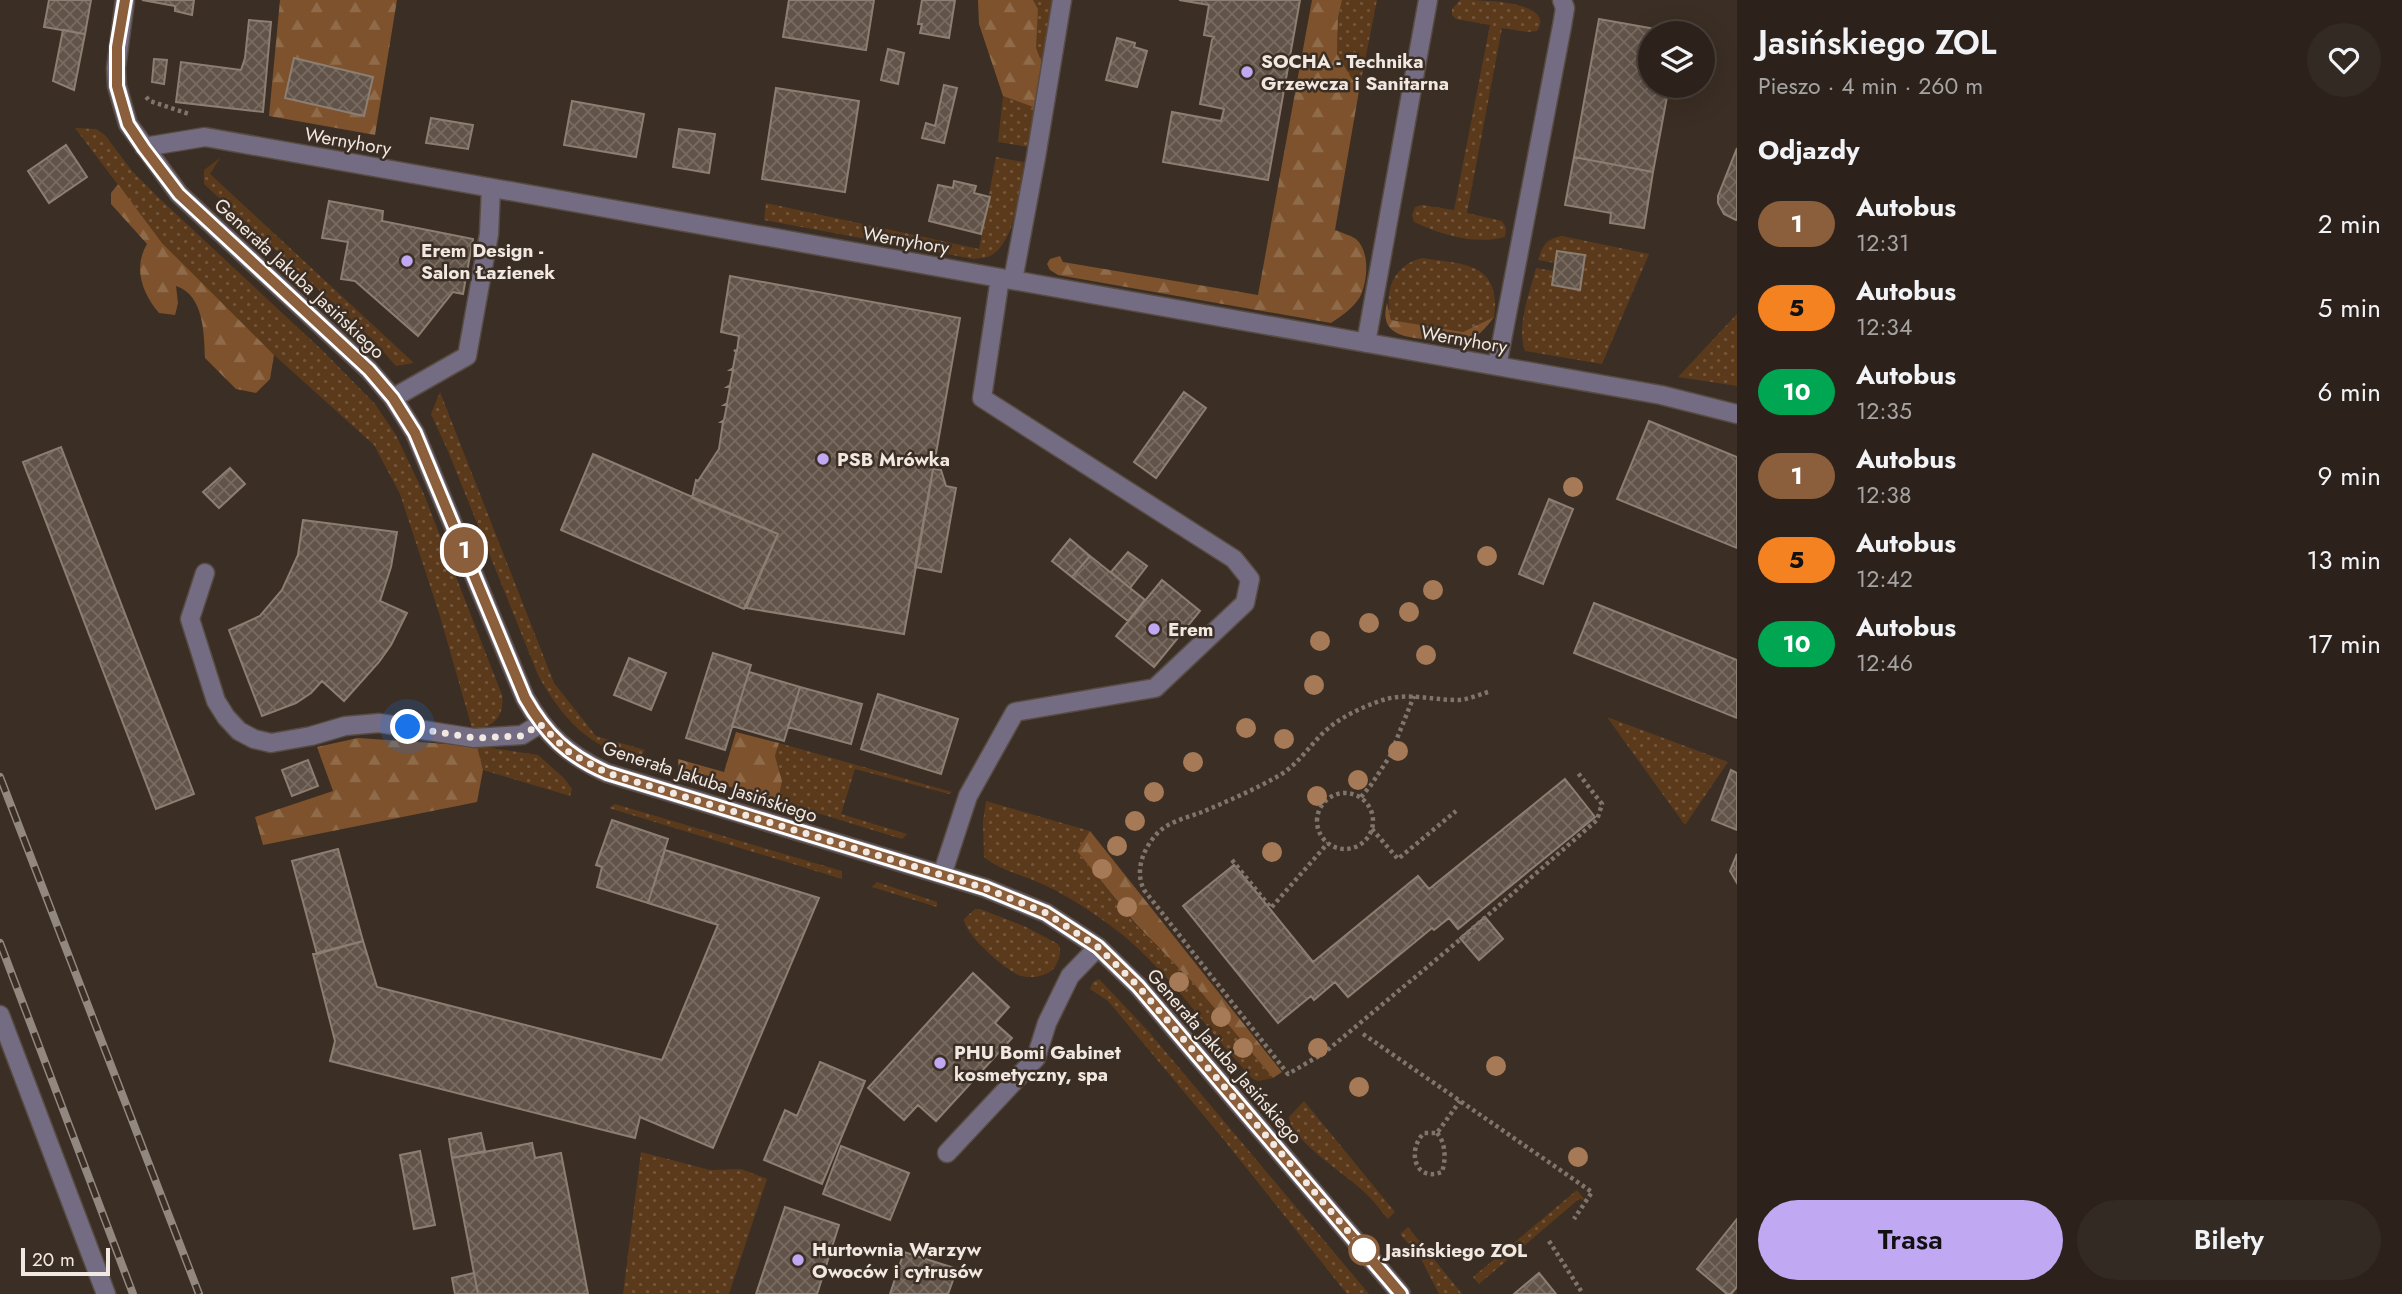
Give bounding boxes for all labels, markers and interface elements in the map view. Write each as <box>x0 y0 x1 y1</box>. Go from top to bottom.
text: Jasińskiego ZOL <box>1758 19 1996 66</box>
map controls <box>1638 21 1715 98</box>
button: layers <box>1638 21 1715 98</box>
button: heart <box>2307 23 2381 97</box>
place label: SOCHA - Technika Grzewcza i Sanitarna <box>1261 48 1449 97</box>
marker: SOCHA - Technika Grzewcza i Sanitarna <box>1239 64 1255 80</box>
text: Pieszo · 4 min · 260 m <box>1758 69 1983 103</box>
street label: Wernyhory <box>302 121 394 163</box>
text: Odjazdy <box>1758 131 1860 169</box>
text: Autobus <box>1856 188 1956 226</box>
street label: Generała Jakuba Jasińskiego <box>208 192 391 365</box>
text: 2 min <box>2318 205 2381 243</box>
text: 1 <box>1790 206 1803 241</box>
street label: Wernyhory <box>860 220 952 262</box>
text: 12:31 <box>1856 226 1909 260</box>
place label: Erem Design - Salon Łazienek <box>421 237 555 286</box>
marker: Erem Design - Salon Łazienek <box>399 253 415 269</box>
text: Autobus <box>1856 272 1956 310</box>
text: 5 min <box>2318 289 2381 327</box>
text: 5 <box>1789 290 1804 325</box>
text: 12:34 <box>1856 310 1912 344</box>
street label: Wernyhory <box>1418 319 1510 361</box>
text: Autobus <box>1856 356 1956 394</box>
text: 6 min <box>2318 373 2381 411</box>
text: 10 <box>1782 374 1811 409</box>
text: 12:35 <box>1856 394 1912 428</box>
text: Autobus <box>1856 440 1956 478</box>
place label: PSB Mrówka <box>837 446 950 473</box>
marker: PSB Mrówka <box>815 451 831 467</box>
text: 9 min <box>2318 457 2381 495</box>
text: 1 <box>1790 458 1803 493</box>
text: 12:38 <box>1856 478 1911 512</box>
text: Autobus <box>1856 524 1956 562</box>
line badge: 1 <box>441 527 487 573</box>
text: 1 <box>458 532 470 567</box>
text: 13 min <box>2307 541 2381 579</box>
text: 5 <box>1789 542 1804 577</box>
text: 12:42 <box>1856 562 1913 596</box>
text: Autobus <box>1856 608 1956 646</box>
place label: Erem <box>1168 616 1213 643</box>
marker: Erem <box>1146 621 1162 637</box>
text: 17 min <box>2307 625 2381 663</box>
text: 10 <box>1782 626 1811 661</box>
text: 12:46 <box>1856 646 1913 680</box>
your location <box>390 709 425 744</box>
street label: Generała Jakuba Jasińskiego <box>599 734 821 829</box>
street label: Generała Jakuba Jasińskiego <box>1141 963 1309 1150</box>
place label: PHU Bomi Gabinet kosmetyczny, spa <box>954 1039 1121 1088</box>
marker: PHU Bomi Gabinet kosmetyczny, spa <box>932 1055 948 1071</box>
button: Trasa <box>1758 1200 2063 1280</box>
button: Bilety <box>2077 1200 2381 1280</box>
marker: Jasińskiego ZOL <box>1349 1235 1379 1265</box>
place label: Hurtownia Warzyw Owoców i cytrusów <box>812 1236 983 1285</box>
place label: Jasińskiego ZOL <box>1381 1237 1527 1264</box>
scale bar <box>21 1245 110 1277</box>
text: 20 m <box>32 1246 75 1273</box>
marker: Hurtownia Warzyw Owoców i cytrusów <box>790 1252 806 1268</box>

